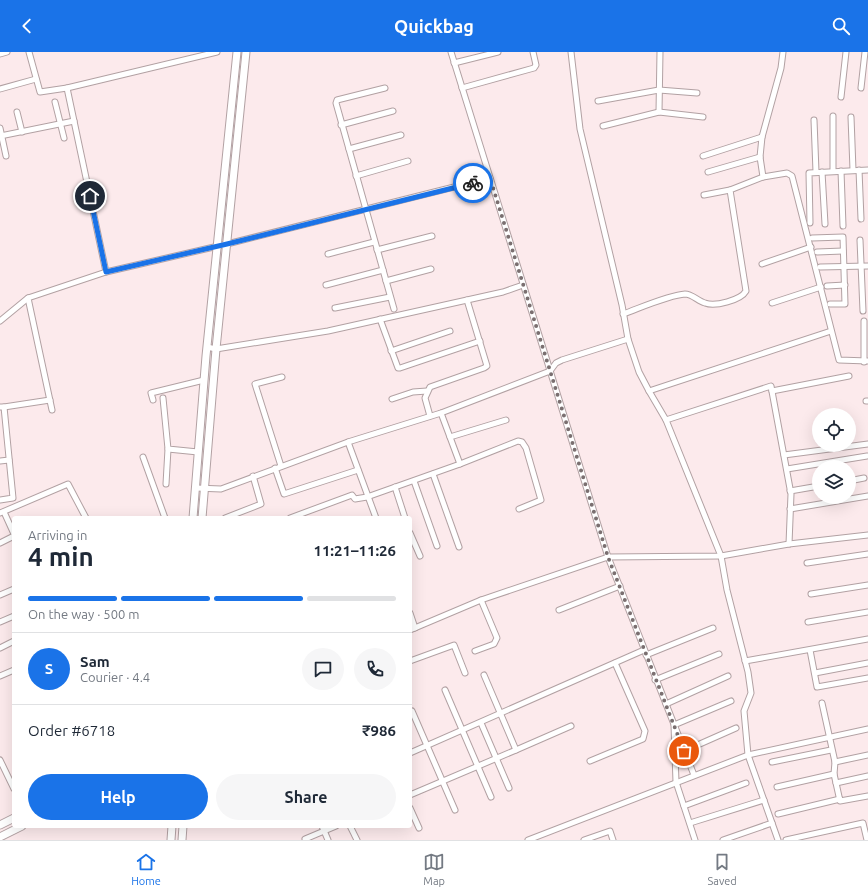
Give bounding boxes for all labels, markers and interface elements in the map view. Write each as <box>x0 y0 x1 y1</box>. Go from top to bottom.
icon: back <box>16 15 38 37</box>
icon: search <box>830 15 852 37</box>
text: Quickbag <box>394 16 474 36</box>
courier <box>453 163 493 203</box>
icon: bike <box>462 172 484 194</box>
pin <box>73 179 107 213</box>
icon: home <box>79 185 101 207</box>
map controls <box>812 408 856 504</box>
button: locate <box>812 408 856 452</box>
button: layers <box>812 460 856 504</box>
text: Arriving in <box>28 528 87 542</box>
text: 4 min <box>28 542 94 571</box>
text: 11:21–11:26 <box>313 542 396 559</box>
text: On the way · 500 m <box>28 607 140 621</box>
button: chat <box>302 648 344 690</box>
button: phone <box>354 648 396 690</box>
text: Sam <box>80 653 110 670</box>
text: S <box>45 660 53 677</box>
text: Courier · 4.4 <box>80 670 150 684</box>
text: Order #6718 <box>28 722 115 739</box>
text: ₹986 <box>362 722 396 739</box>
pin <box>667 734 701 768</box>
icon: bag <box>673 740 695 762</box>
button: Help <box>28 774 208 820</box>
button: Share <box>216 774 396 820</box>
tab: Home <box>131 851 161 887</box>
tab: Map <box>423 851 445 887</box>
tab: Saved <box>708 851 737 887</box>

